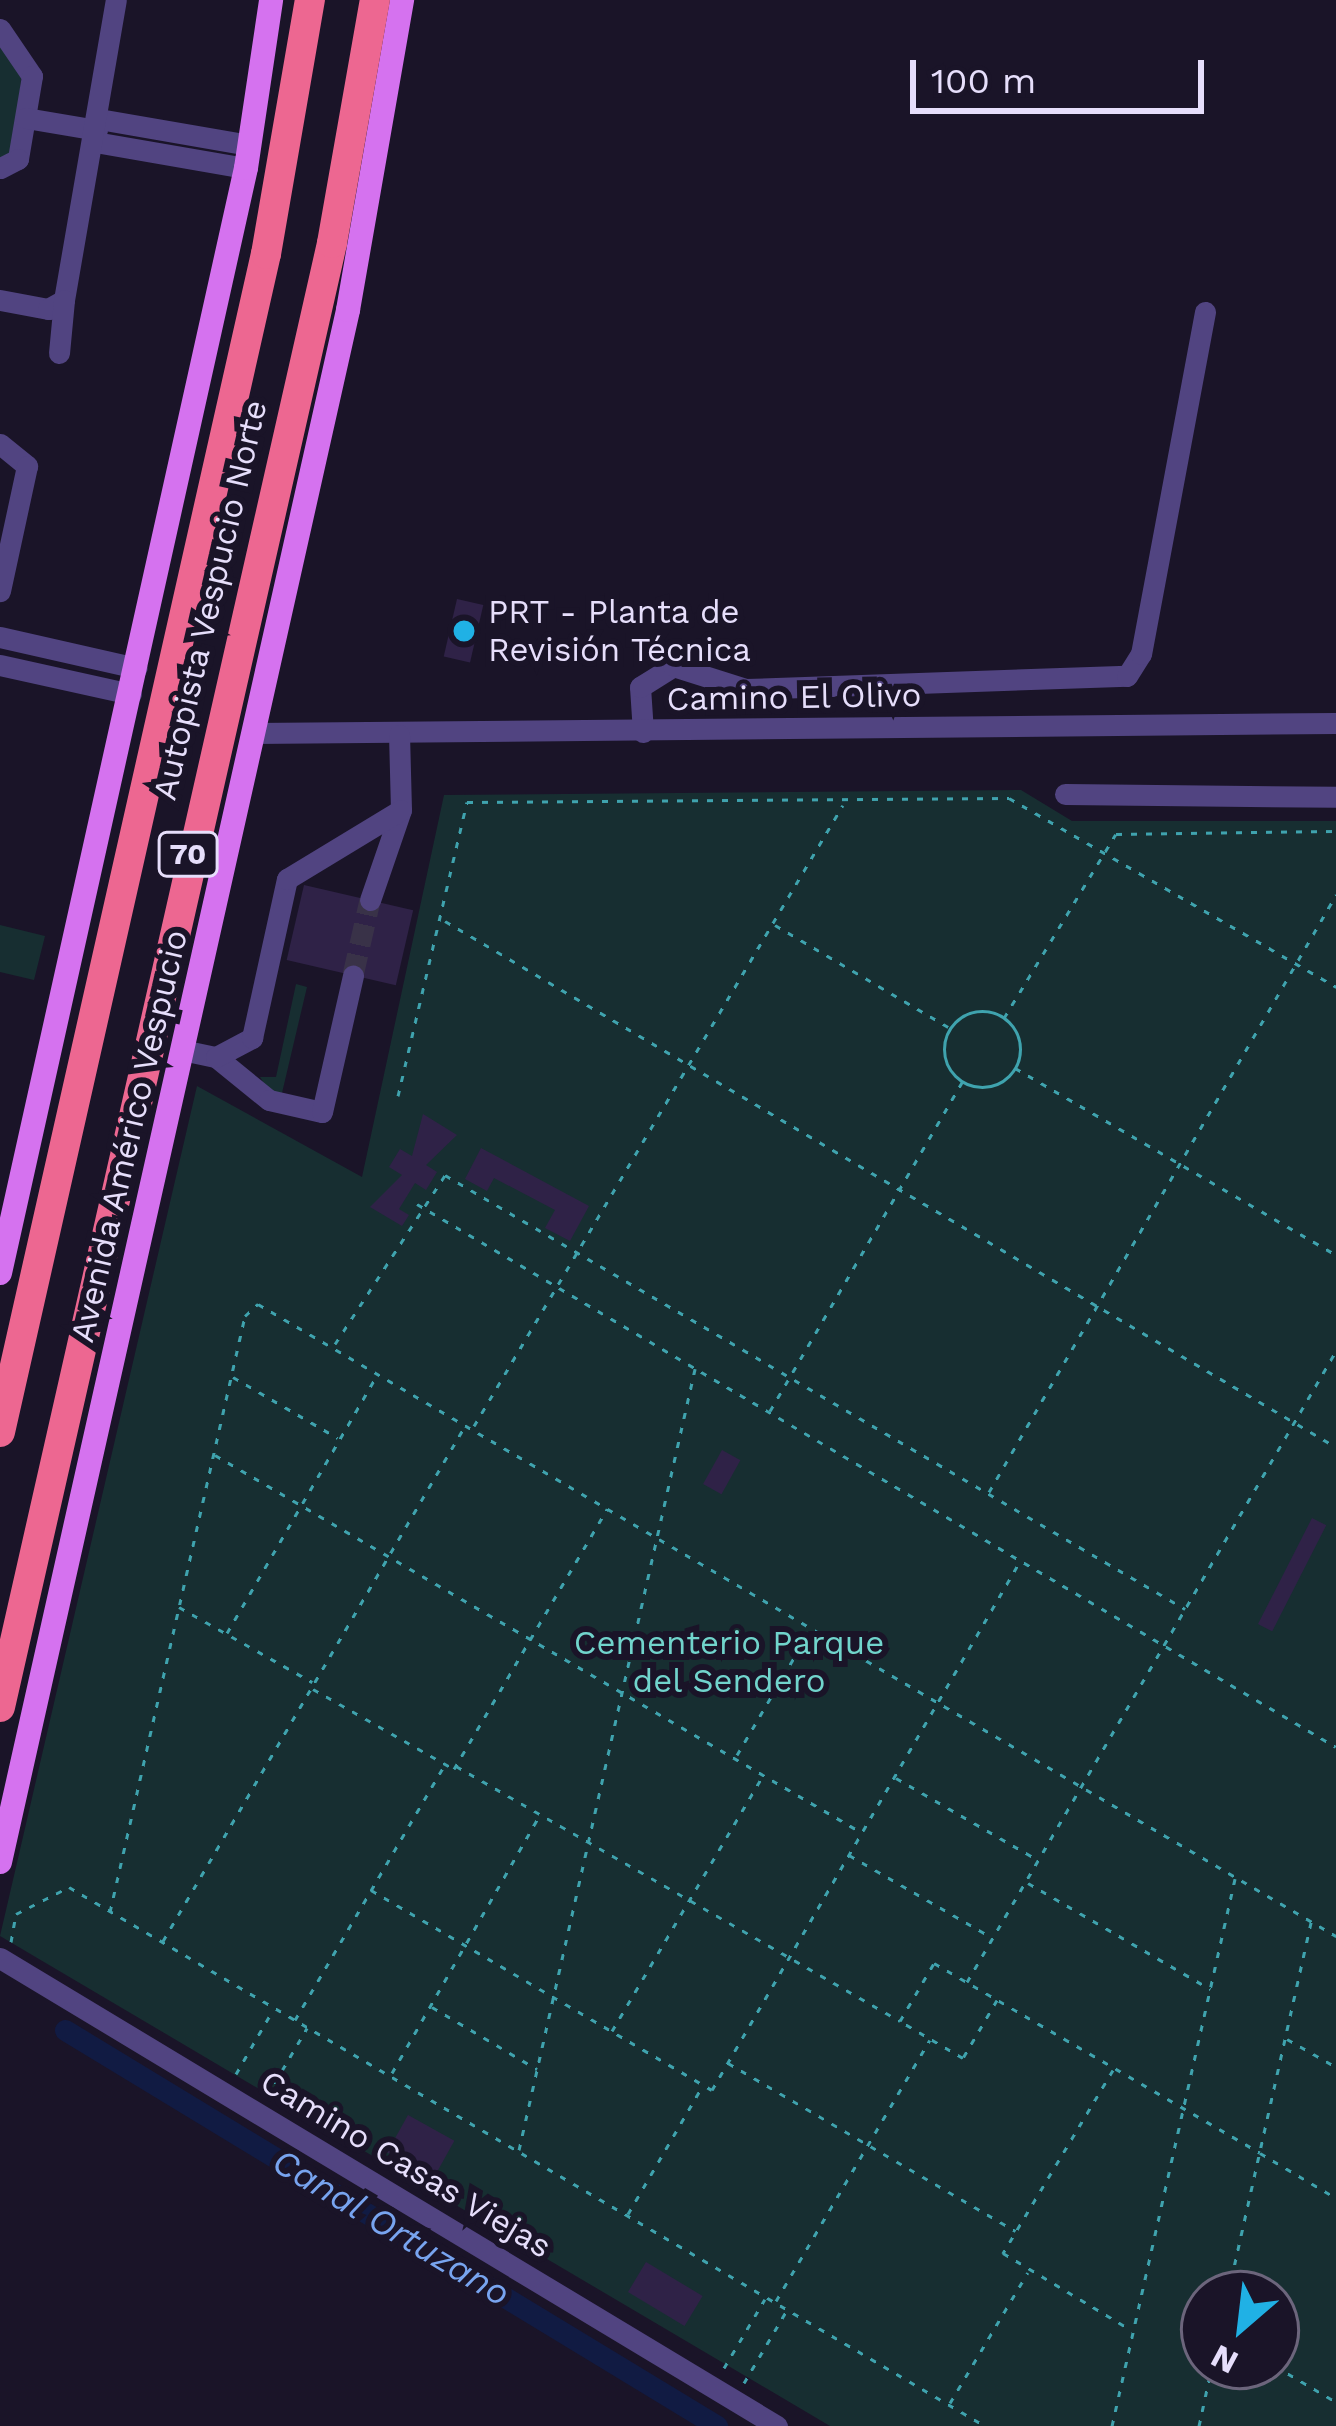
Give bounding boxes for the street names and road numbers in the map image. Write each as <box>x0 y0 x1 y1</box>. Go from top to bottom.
street label: Autopista Vespucio Norte <box>144 395 276 805</box>
street label: Camino El Olivo <box>666 675 922 719</box>
road number: 70 <box>155 830 221 878</box>
street label: Avenida Américo Vespucio <box>62 924 196 1348</box>
street label: Camino Casas Viejas <box>253 2061 559 2267</box>

